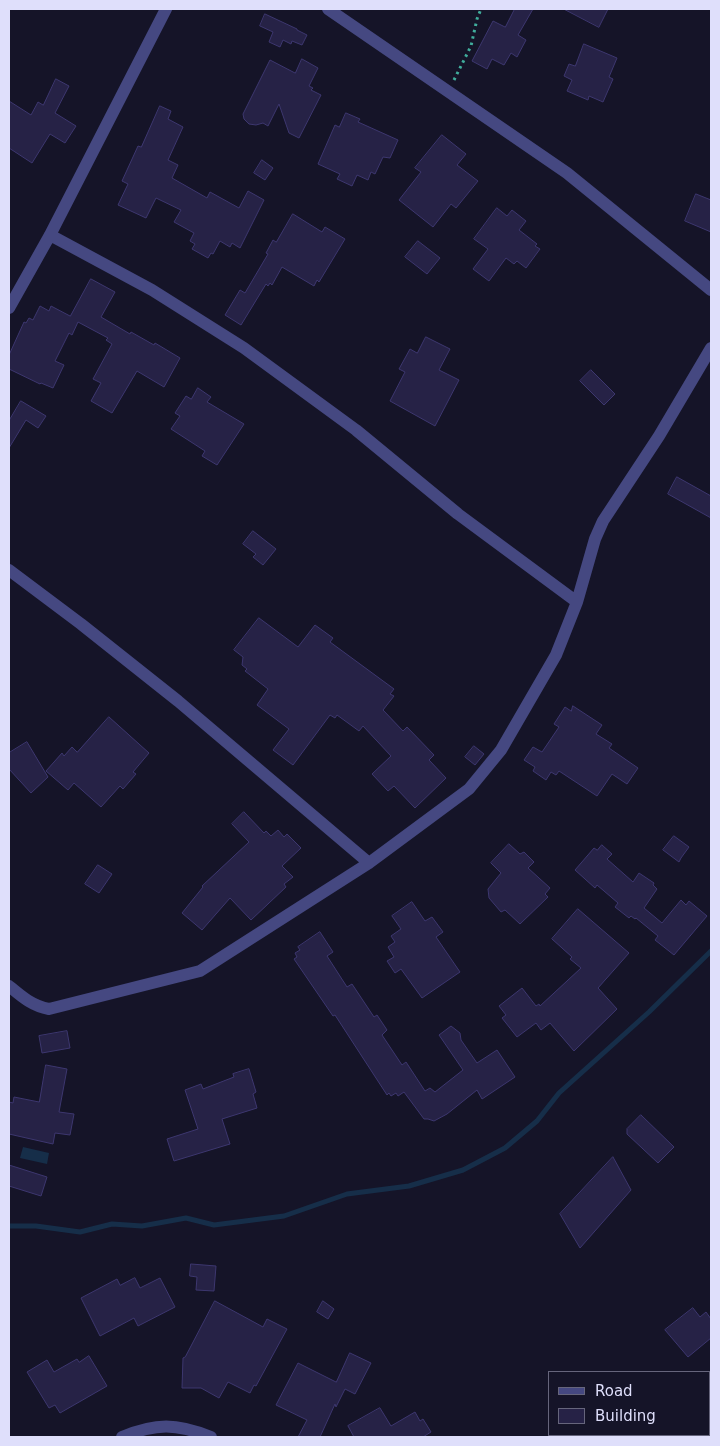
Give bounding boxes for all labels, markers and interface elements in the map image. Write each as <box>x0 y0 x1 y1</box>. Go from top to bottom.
legend <box>548 1371 710 1436</box>
text: Road <box>595 1382 633 1400</box>
text: Building <box>595 1407 656 1425</box>

